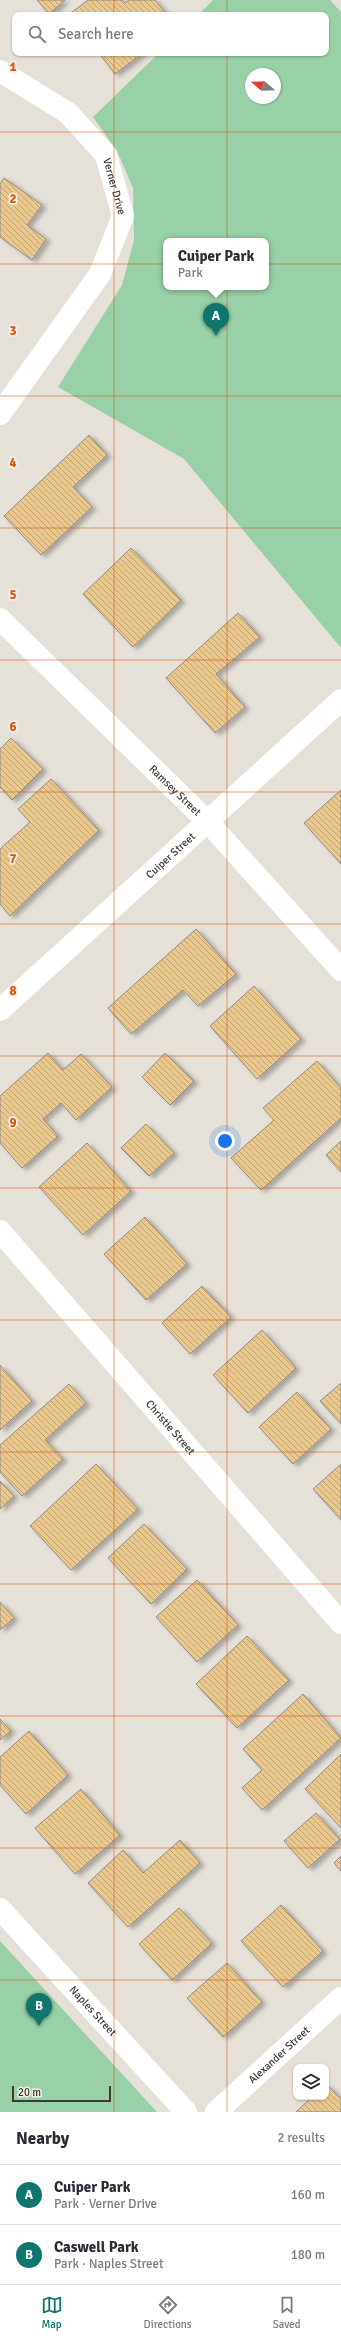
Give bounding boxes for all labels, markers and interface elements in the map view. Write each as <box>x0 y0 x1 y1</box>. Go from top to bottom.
search box <box>12 12 329 56</box>
icon: search <box>26 23 48 45</box>
text: Search here <box>58 25 134 43</box>
text: 1 <box>9 59 17 75</box>
north arrow <box>245 68 281 104</box>
street label: Verner Drive <box>100 157 128 216</box>
text: 2 <box>9 191 17 207</box>
popup <box>163 238 269 290</box>
text: Cuiper Park <box>178 247 254 265</box>
text: Park <box>178 265 203 281</box>
pin: A <box>203 303 229 336</box>
text: 3 <box>9 323 17 339</box>
text: 4 <box>9 455 17 471</box>
text: 5 <box>9 587 17 603</box>
text: 6 <box>9 719 17 735</box>
street label: Ramsey Street <box>146 762 204 819</box>
street label: Cuiper Street <box>143 830 198 881</box>
text: 7 <box>9 851 17 867</box>
text: 8 <box>9 983 17 999</box>
text: 9 <box>9 1115 17 1131</box>
your location <box>215 1131 235 1151</box>
street label: Christie Street <box>143 1397 198 1458</box>
street label: Naples Street <box>67 1983 119 2039</box>
pin: B <box>26 1993 52 2026</box>
street label: Alexander Street <box>246 2024 313 2086</box>
map controls <box>293 2064 329 2100</box>
button: layers <box>293 2064 329 2100</box>
scale bar <box>12 2084 111 2103</box>
text: 20 m <box>18 2086 41 2099</box>
text: Nearby <box>16 2128 69 2149</box>
text: 2 results <box>277 2130 325 2146</box>
text: Cuiper Park <box>54 2178 131 2196</box>
text: A <box>25 2187 33 2203</box>
text: 160 m <box>291 2187 325 2203</box>
text: Park · Verner Drive <box>54 2196 157 2212</box>
text: Caswell Park <box>54 2238 139 2256</box>
text: B <box>25 2247 33 2263</box>
text: 180 m <box>291 2247 325 2263</box>
text: Park · Naples Street <box>54 2256 164 2272</box>
tab: Map <box>41 2294 63 2331</box>
tab: Directions <box>144 2294 192 2331</box>
tab: Saved <box>273 2294 300 2331</box>

